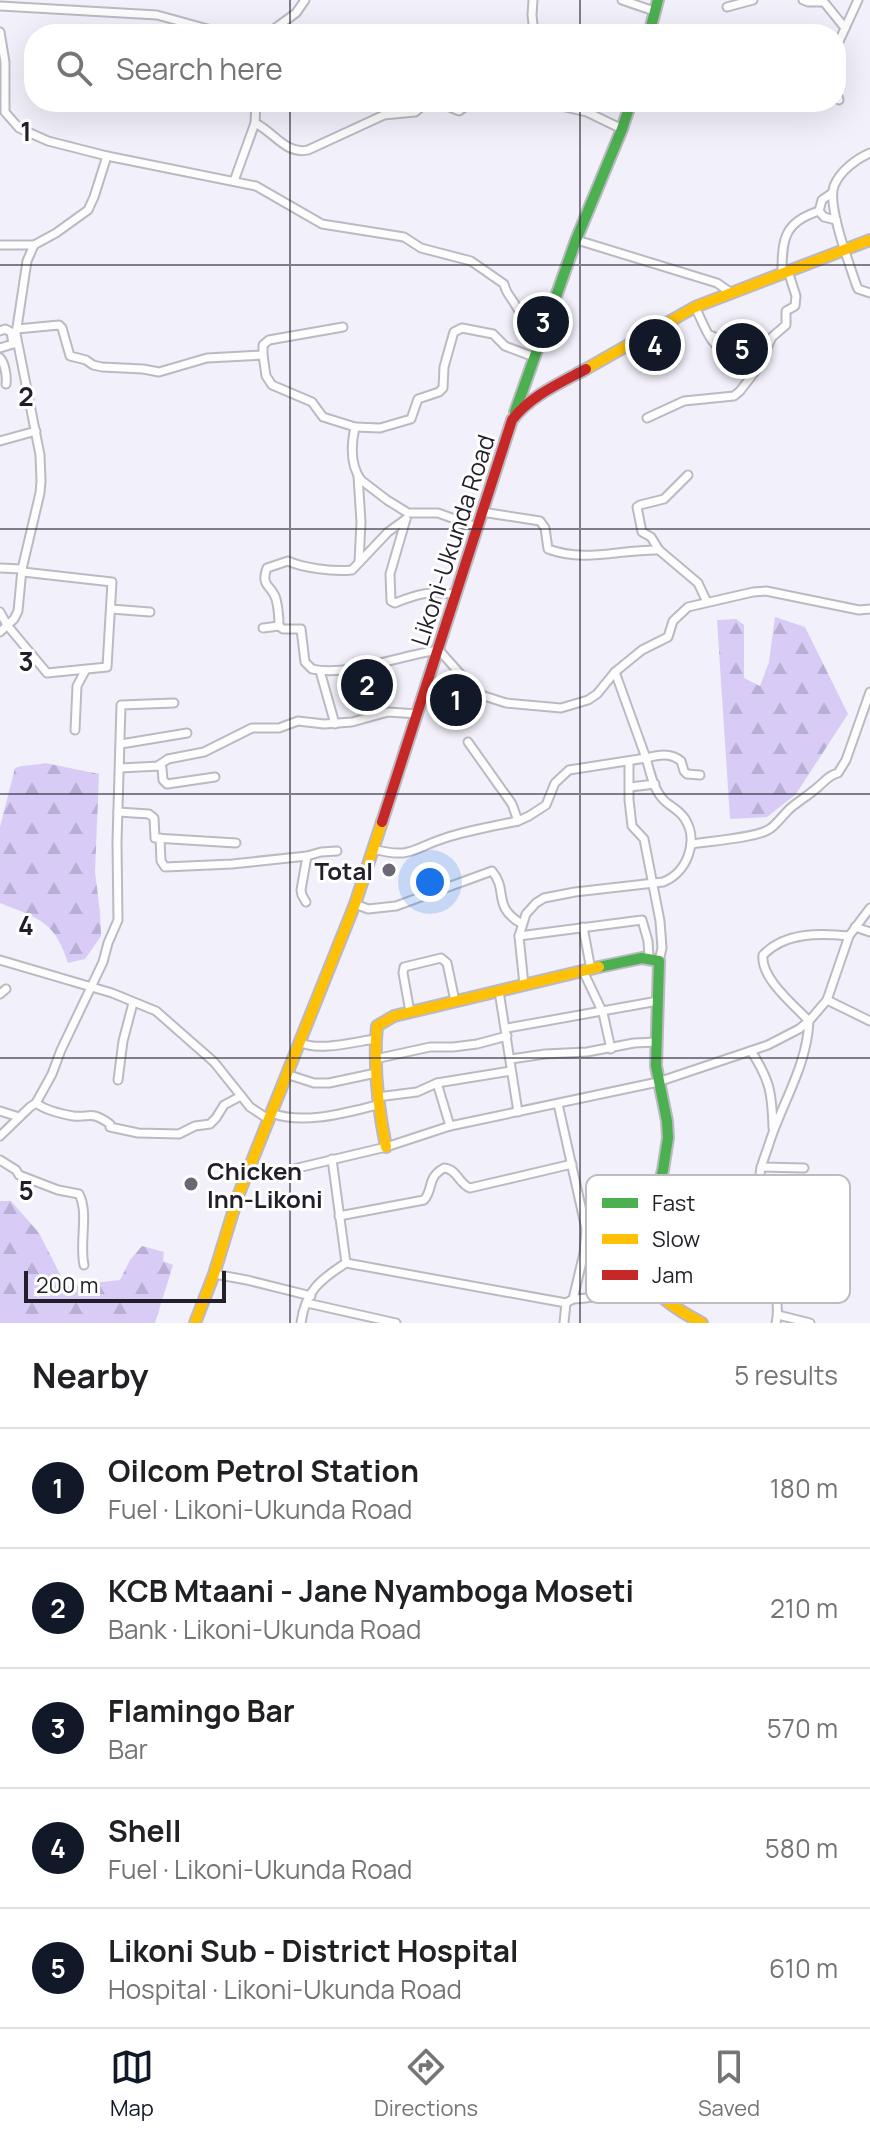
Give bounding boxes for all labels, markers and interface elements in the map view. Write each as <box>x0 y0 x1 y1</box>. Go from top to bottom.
search box <box>24 24 846 112</box>
icon: search <box>52 46 96 90</box>
text: Search here <box>116 48 283 89</box>
text: 1 <box>20 113 32 149</box>
pin: 3 <box>517 292 569 352</box>
pin: 4 <box>629 315 681 375</box>
pin: 5 <box>716 319 768 379</box>
text: 2 <box>18 378 34 414</box>
street label: Likoni-Ukunda Road <box>402 430 502 650</box>
text: 3 <box>18 643 34 679</box>
pin: 2 <box>341 655 393 715</box>
pin: 1 <box>430 670 482 730</box>
place label: Total <box>315 854 373 887</box>
marker: Total <box>380 861 398 879</box>
your location <box>410 862 450 902</box>
text: 4 <box>18 907 34 943</box>
place label: Chicken Inn-Likoni <box>207 1154 323 1215</box>
text: 5 <box>18 1172 34 1208</box>
marker: Chicken Inn-Likoni <box>182 1175 200 1193</box>
legend <box>586 1175 850 1303</box>
text: Fast <box>652 1188 695 1218</box>
text: Slow <box>652 1224 700 1254</box>
text: Jam <box>652 1260 693 1290</box>
scale bar <box>24 1267 226 1303</box>
text: 200 m <box>36 1270 98 1300</box>
text: Nearby <box>32 1352 148 1398</box>
text: 5 results <box>734 1357 838 1393</box>
text: Oilcom Petrol Station <box>108 1450 419 1491</box>
text: 1 <box>52 1470 64 1506</box>
text: 180 m <box>770 1470 838 1506</box>
text: Fuel · Likoni-Ukunda Road <box>108 1491 413 1527</box>
text: KCB Mtaani - Jane Nyamboga Moseti <box>108 1570 634 1611</box>
text: 2 <box>50 1590 66 1626</box>
text: 210 m <box>770 1590 838 1626</box>
text: Bank · Likoni-Ukunda Road <box>108 1611 421 1647</box>
text: Flamingo Bar <box>108 1690 295 1731</box>
text: 3 <box>50 1710 66 1746</box>
text: 570 m <box>767 1710 838 1746</box>
text: Bar <box>108 1731 148 1767</box>
text: Shell <box>108 1810 181 1851</box>
text: 4 <box>50 1830 66 1866</box>
text: 580 m <box>765 1830 838 1866</box>
text: Fuel · Likoni-Ukunda Road <box>108 1851 413 1887</box>
text: Likoni Sub - District Hospital <box>108 1930 519 1971</box>
text: 5 <box>50 1950 66 1986</box>
text: 610 m <box>769 1950 838 1986</box>
text: Hospital · Likoni-Ukunda Road <box>108 1971 462 2007</box>
tab: Map <box>110 2045 154 2123</box>
tab: Directions <box>374 2045 478 2123</box>
tab: Saved <box>698 2045 760 2123</box>

